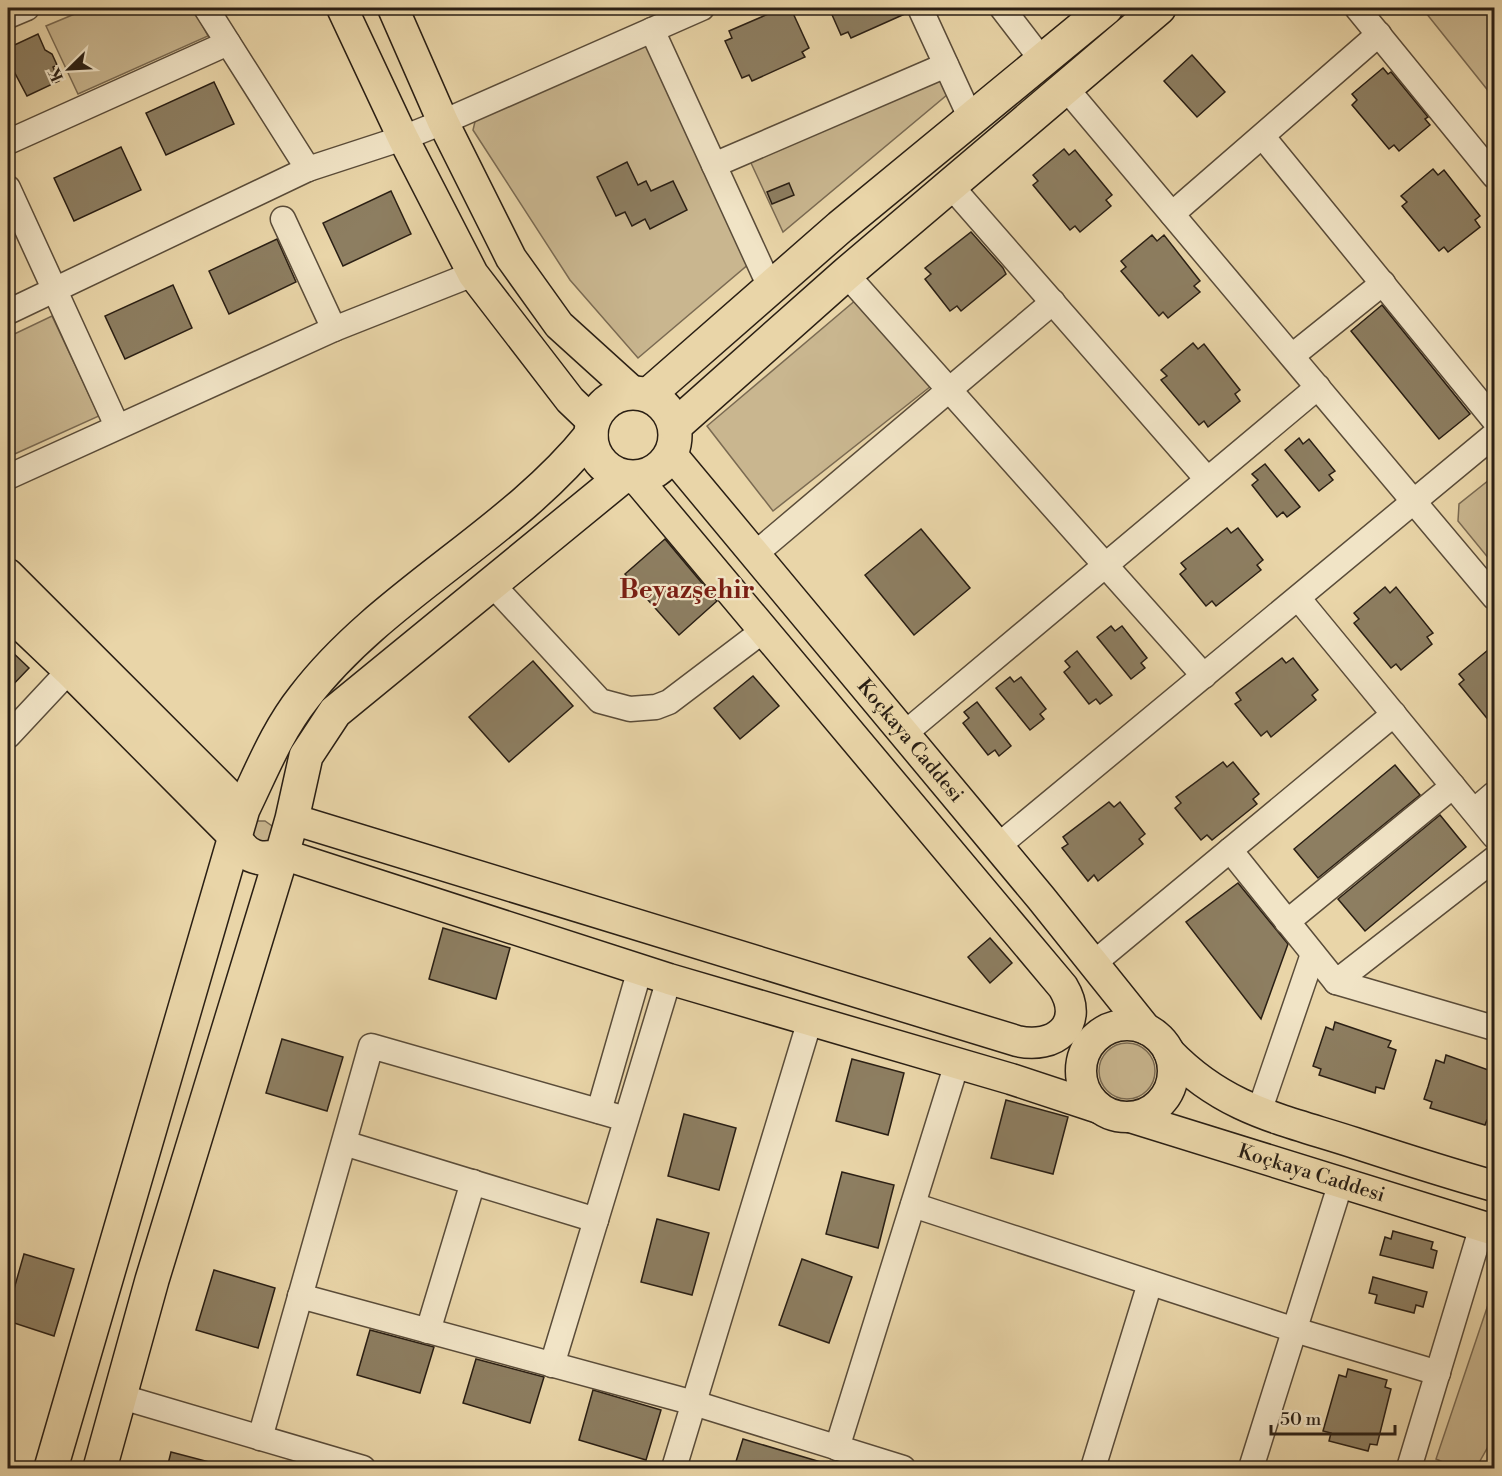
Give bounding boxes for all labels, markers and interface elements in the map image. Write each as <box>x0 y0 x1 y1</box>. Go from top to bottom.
north arrow <box>39 39 99 99</box>
text: K <box>44 64 68 85</box>
district label: Beyazşehir <box>619 574 755 606</box>
street label: Koçkaya Caddesi <box>852 674 969 808</box>
street label: Koçkaya Caddesi <box>1235 1139 1389 1208</box>
scale bar <box>1271 1398 1396 1436</box>
text: 50 m <box>1280 1408 1322 1431</box>

